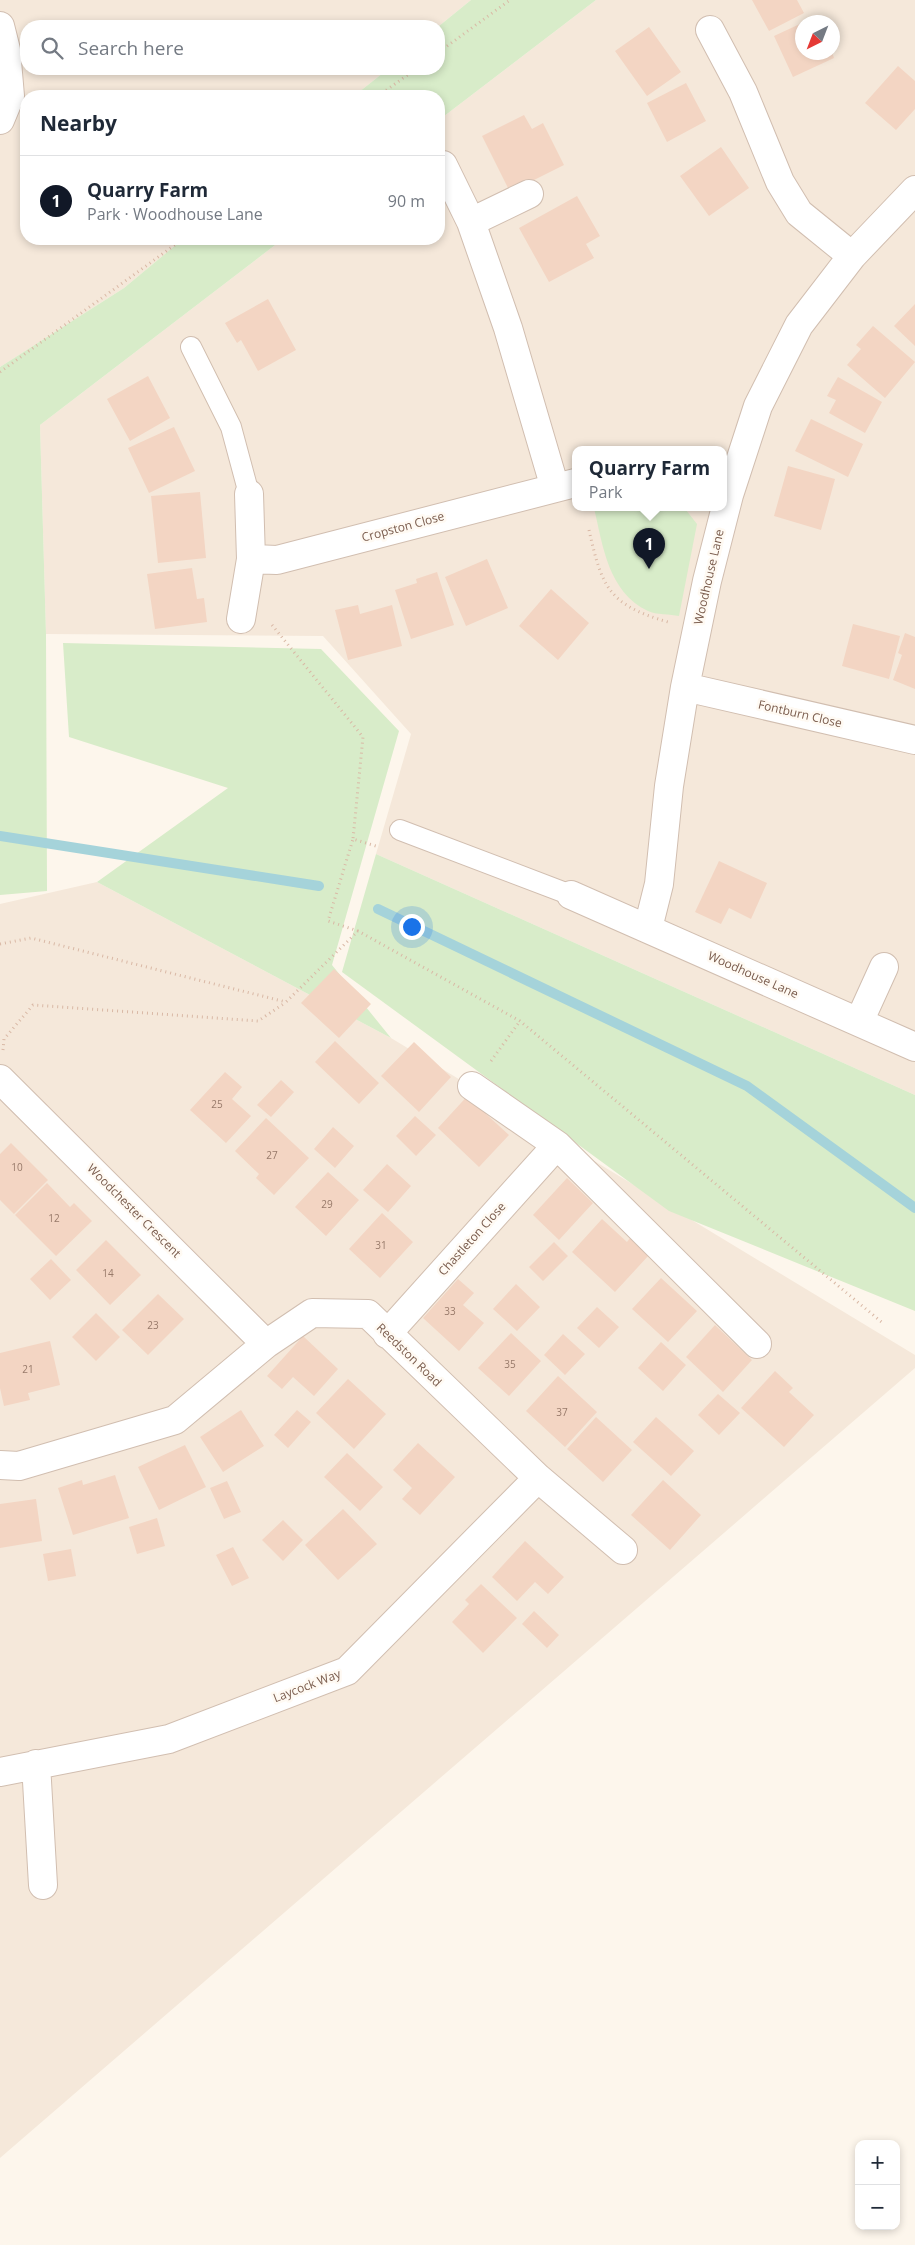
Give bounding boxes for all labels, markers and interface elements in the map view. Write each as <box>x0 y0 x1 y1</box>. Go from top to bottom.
north arrow <box>795 15 840 60</box>
search box <box>20 20 445 75</box>
icon: search <box>38 34 66 62</box>
text: Search here <box>78 35 184 61</box>
text: Nearby <box>40 109 117 137</box>
text: Quarry Farm <box>87 177 208 203</box>
text: 1 <box>51 190 61 212</box>
text: 90 m <box>388 190 425 212</box>
text: Park · Woodhouse Lane <box>87 203 263 225</box>
popup <box>572 446 727 511</box>
text: Quarry Farm <box>589 455 710 481</box>
text: Park <box>589 481 622 503</box>
street label: Cropston Close <box>360 507 446 546</box>
street label: Woodhouse Lane <box>689 527 728 626</box>
pin: 1 <box>633 528 665 569</box>
street label: Fontburn Close <box>757 696 844 731</box>
your location <box>399 914 425 940</box>
street label: Woodhouse Lane <box>705 947 801 1002</box>
house number: 25 <box>211 1097 223 1111</box>
house number: 27 <box>266 1148 278 1162</box>
house number: 10 <box>11 1160 23 1174</box>
street label: Woodchester Crescent <box>84 1160 185 1261</box>
house number: 29 <box>321 1197 333 1211</box>
street label: Chastleton Close <box>434 1198 509 1279</box>
house number: 12 <box>48 1211 60 1225</box>
house number: 31 <box>375 1238 387 1252</box>
house number: 14 <box>102 1266 114 1280</box>
house number: 33 <box>444 1304 456 1318</box>
house number: 23 <box>147 1318 159 1332</box>
street label: Reedston Road <box>373 1319 446 1390</box>
house number: 35 <box>504 1357 516 1371</box>
house number: 21 <box>22 1362 34 1376</box>
house number: 37 <box>556 1405 568 1419</box>
street label: Laycock Way <box>271 1665 344 1706</box>
map controls <box>855 2140 900 2230</box>
button: + <box>855 2140 900 2185</box>
button: − <box>855 2185 900 2230</box>

